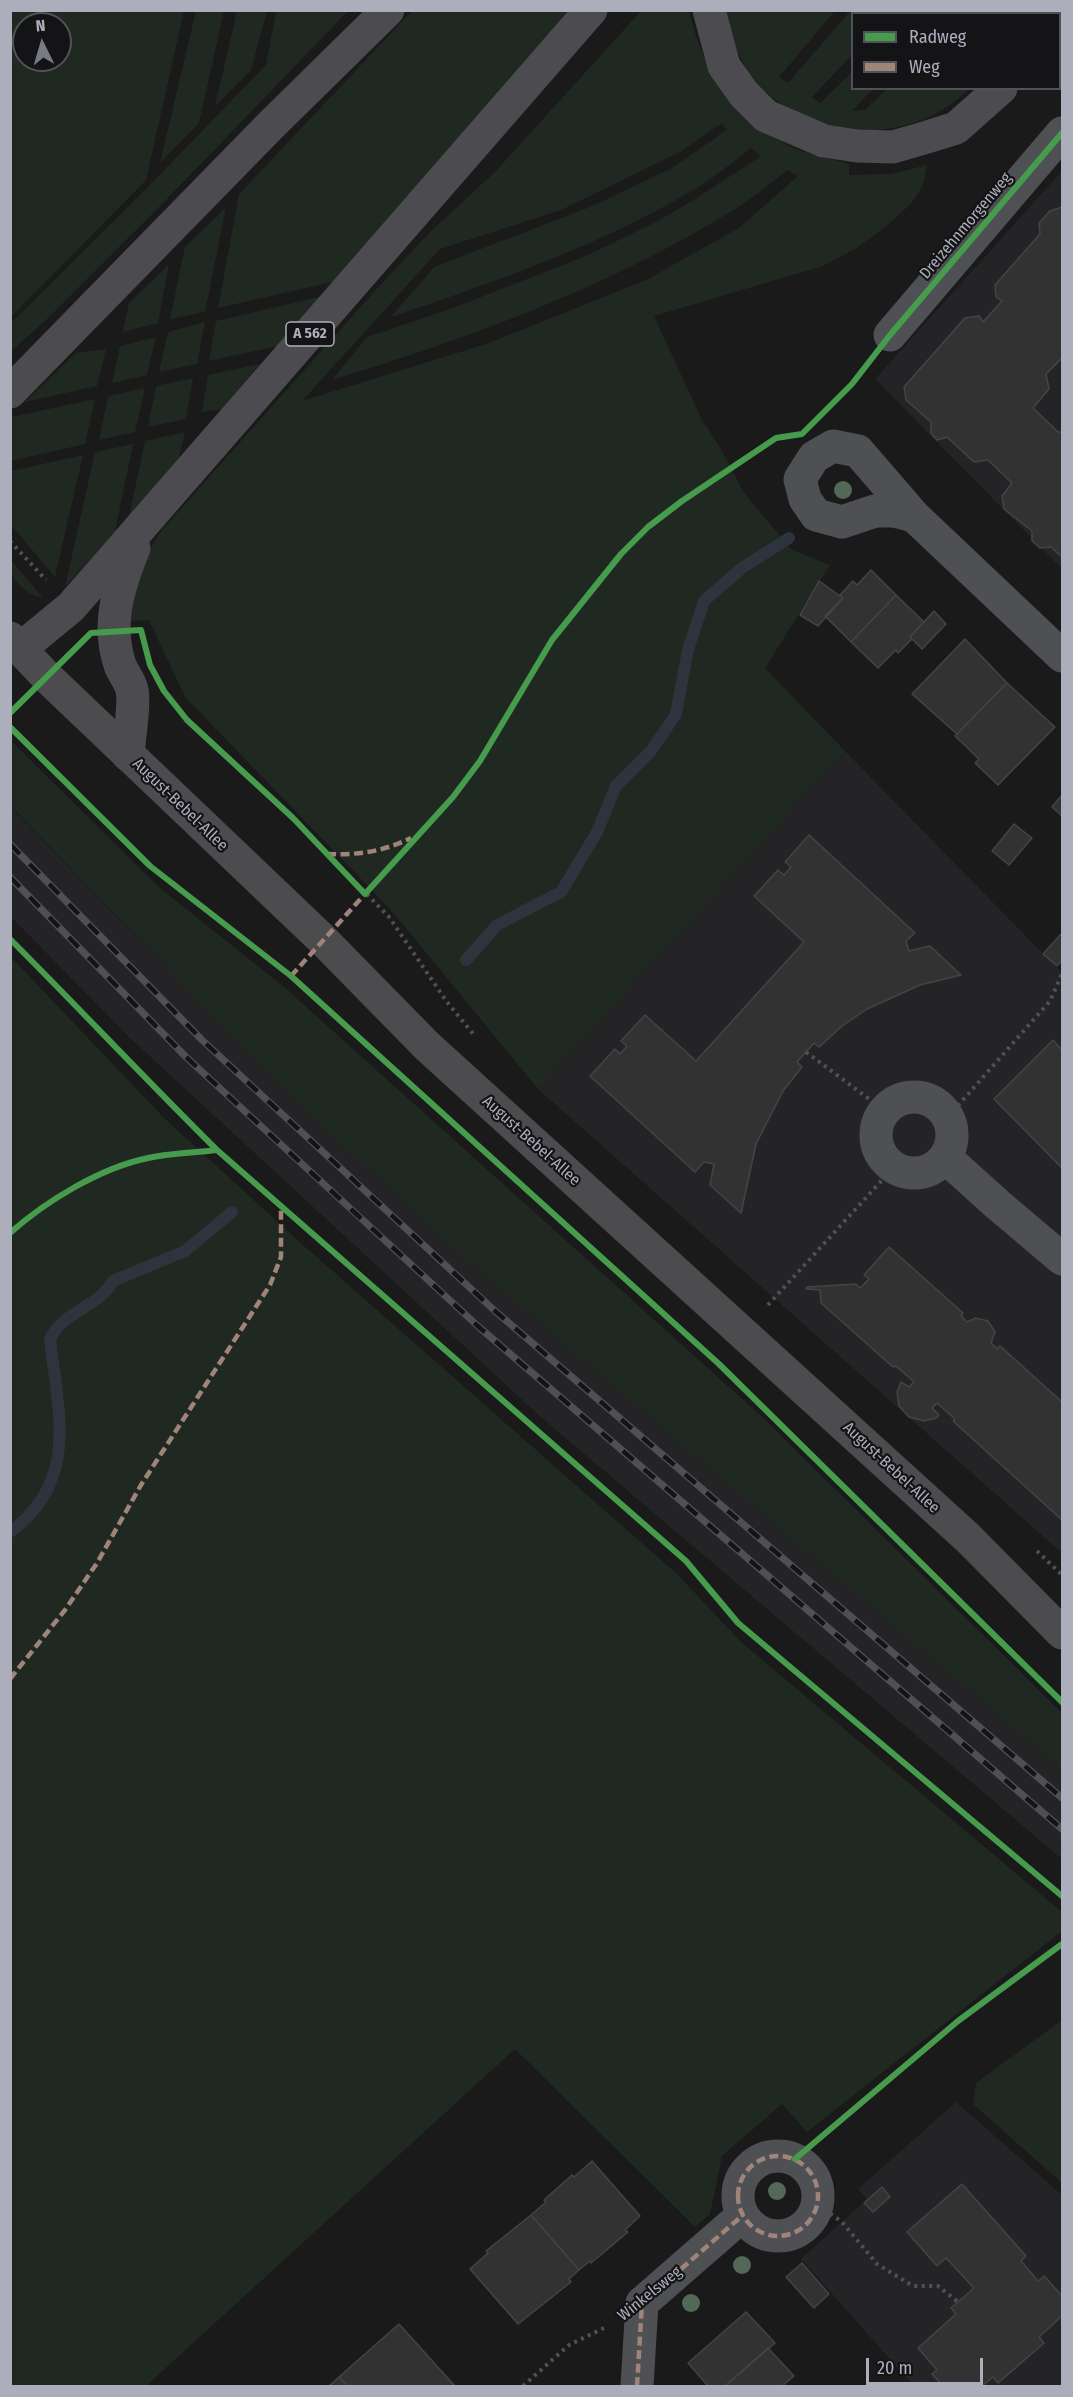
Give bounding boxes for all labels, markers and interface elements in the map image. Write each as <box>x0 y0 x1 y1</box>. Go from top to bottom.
north arrow <box>12 12 72 72</box>
legend <box>851 12 1061 90</box>
text: N <box>35 16 46 35</box>
text: Radweg <box>909 26 966 48</box>
text: Weg <box>909 56 940 78</box>
street label: Dreizehnmorgenweg <box>916 169 1016 283</box>
road number: A 562 <box>286 322 334 346</box>
street label: August-Bebel-Allee <box>128 755 232 855</box>
street label: August-Bebel-Allee <box>478 1092 584 1190</box>
street label: August-Bebel-Allee <box>839 1418 943 1518</box>
street label: Winkelsweg <box>614 2262 686 2326</box>
scale bar <box>869 2346 986 2384</box>
text: 20 m <box>877 2357 912 2379</box>

